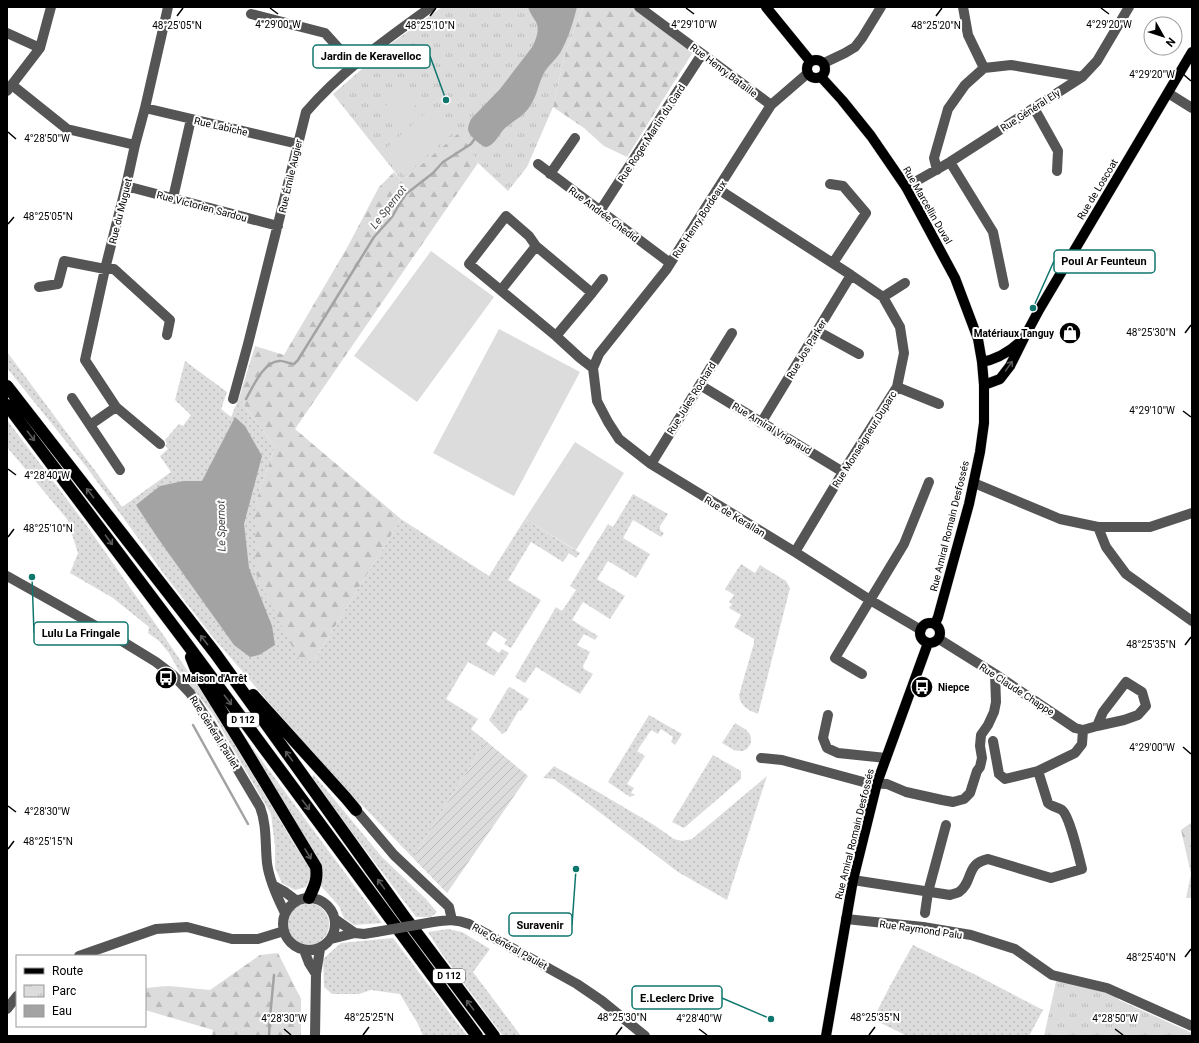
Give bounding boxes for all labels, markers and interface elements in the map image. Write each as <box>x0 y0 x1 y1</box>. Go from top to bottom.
north arrow <box>1143 16 1183 56</box>
text: 4°29'00"W <box>255 19 301 30</box>
text: 4°29'10"W <box>671 19 717 30</box>
text: 4°29'20"W <box>1086 19 1132 30</box>
text: 48°25'05"N <box>152 20 202 31</box>
text: 48°25'10"N <box>405 20 455 31</box>
text: 48°25'20"N <box>911 20 961 31</box>
text: N <box>1163 35 1178 49</box>
street label: Rue Henry Bataille <box>688 42 759 99</box>
callout: Jardin de Keravelloc <box>313 45 430 68</box>
text: Jardin de Keravelloc <box>321 50 422 63</box>
text: 4°29'20"W <box>1129 69 1175 80</box>
street label: Rue Roger Martin du Gard <box>616 82 687 184</box>
street label: Rue Général Ely <box>998 87 1062 134</box>
street label: Rue Labiche <box>193 115 249 138</box>
text: 4°28'50"W <box>24 133 70 144</box>
street label: Rue Émile Augier <box>276 137 304 214</box>
street label: Rue de Loscoat <box>1075 157 1120 222</box>
street label: Rue Marcellin Duval <box>901 165 954 246</box>
street label: Rue du Muguet <box>107 177 134 245</box>
street label: Rue Henry Bordeaux <box>670 178 729 260</box>
water label: Le Spernot <box>368 183 410 231</box>
street label: Rue Andrée Chedid <box>567 185 641 244</box>
street label: Rue Victorien Sardou <box>156 189 248 224</box>
text: 48°25'05"N <box>23 211 73 222</box>
callout: Poul Ar Feunteun <box>1054 250 1155 273</box>
text: Poul Ar Feunteun <box>1061 255 1147 268</box>
street label: Rue Jos Parker <box>784 317 829 381</box>
shop icon: Matériaux Tanguy <box>1057 320 1083 346</box>
text: 48°25'30"N <box>1126 327 1176 338</box>
place label: Matériaux Tanguy <box>974 328 1055 339</box>
street label: Rue Jules Rochard <box>665 360 718 436</box>
one-way arrow <box>1005 361 1013 372</box>
street label: Rue Monseigneur Duparc <box>830 389 899 490</box>
street label: Rue Amiral Vrignaud <box>730 400 813 456</box>
text: 4°29'10"W <box>1129 405 1175 416</box>
one-way arrow <box>26 431 35 442</box>
street label: Rue Amiral Romain Desfossés <box>928 460 971 593</box>
text: 4°28'40"W <box>24 470 70 481</box>
one-way arrow <box>86 487 94 498</box>
street label: Rue de Kerallan <box>702 494 767 539</box>
water label: Le Spernot <box>215 500 228 552</box>
text: 48°25'10"N <box>23 523 73 534</box>
one-way arrow <box>105 535 113 546</box>
callout: Lulu La Fringale <box>34 622 128 645</box>
text: Lulu La Fringale <box>42 627 120 640</box>
one-way arrow <box>200 634 209 645</box>
text: 48°25'35"N <box>1126 639 1176 650</box>
street label: Rue Claude Chappe <box>977 661 1056 718</box>
bus stop icon: Maison d'Arrêt <box>153 665 179 691</box>
place label: Maison d'Arrêt <box>182 673 248 684</box>
bus stop icon: Niepce <box>909 674 935 700</box>
place label: Niepce <box>938 682 970 693</box>
street label: Rue Général Paulet <box>188 694 242 771</box>
one-way arrow <box>224 695 233 706</box>
road number: D 112 <box>227 713 259 727</box>
text: 4°29'00"W <box>1129 742 1175 753</box>
one-way arrow <box>285 751 293 762</box>
street label: Rue Amiral Romain Desfossés <box>833 768 876 901</box>
one-way arrow <box>302 799 310 810</box>
text: 4°28'30"W <box>24 806 70 817</box>
text: 48°25'15"N <box>23 836 73 847</box>
one-way arrow <box>304 848 312 860</box>
one-way arrow <box>377 879 385 890</box>
callout: Suravenir <box>509 913 572 936</box>
street label: Rue Raymond Palu <box>879 918 963 941</box>
text: Suravenir <box>516 919 564 932</box>
street label: Rue Général Paulet <box>470 921 549 972</box>
text: 48°25'40"N <box>1126 952 1176 963</box>
legend <box>16 955 146 1027</box>
text: Route <box>52 964 83 978</box>
road number: D 112 <box>433 969 465 983</box>
text: Parc <box>52 984 76 998</box>
callout: E.Leclerc Drive <box>632 986 722 1009</box>
text: E.Leclerc Drive <box>640 992 714 1005</box>
one-way arrow <box>466 999 475 1010</box>
text: Eau <box>52 1004 72 1018</box>
text: 48°25'25"N <box>344 1012 394 1023</box>
text: 48°25'30"N <box>597 1012 647 1023</box>
text: 48°25'35"N <box>850 1012 900 1023</box>
text: 4°28'30"W <box>261 1013 307 1024</box>
text: 4°28'40"W <box>676 1013 722 1024</box>
text: 4°28'50"W <box>1092 1013 1138 1024</box>

